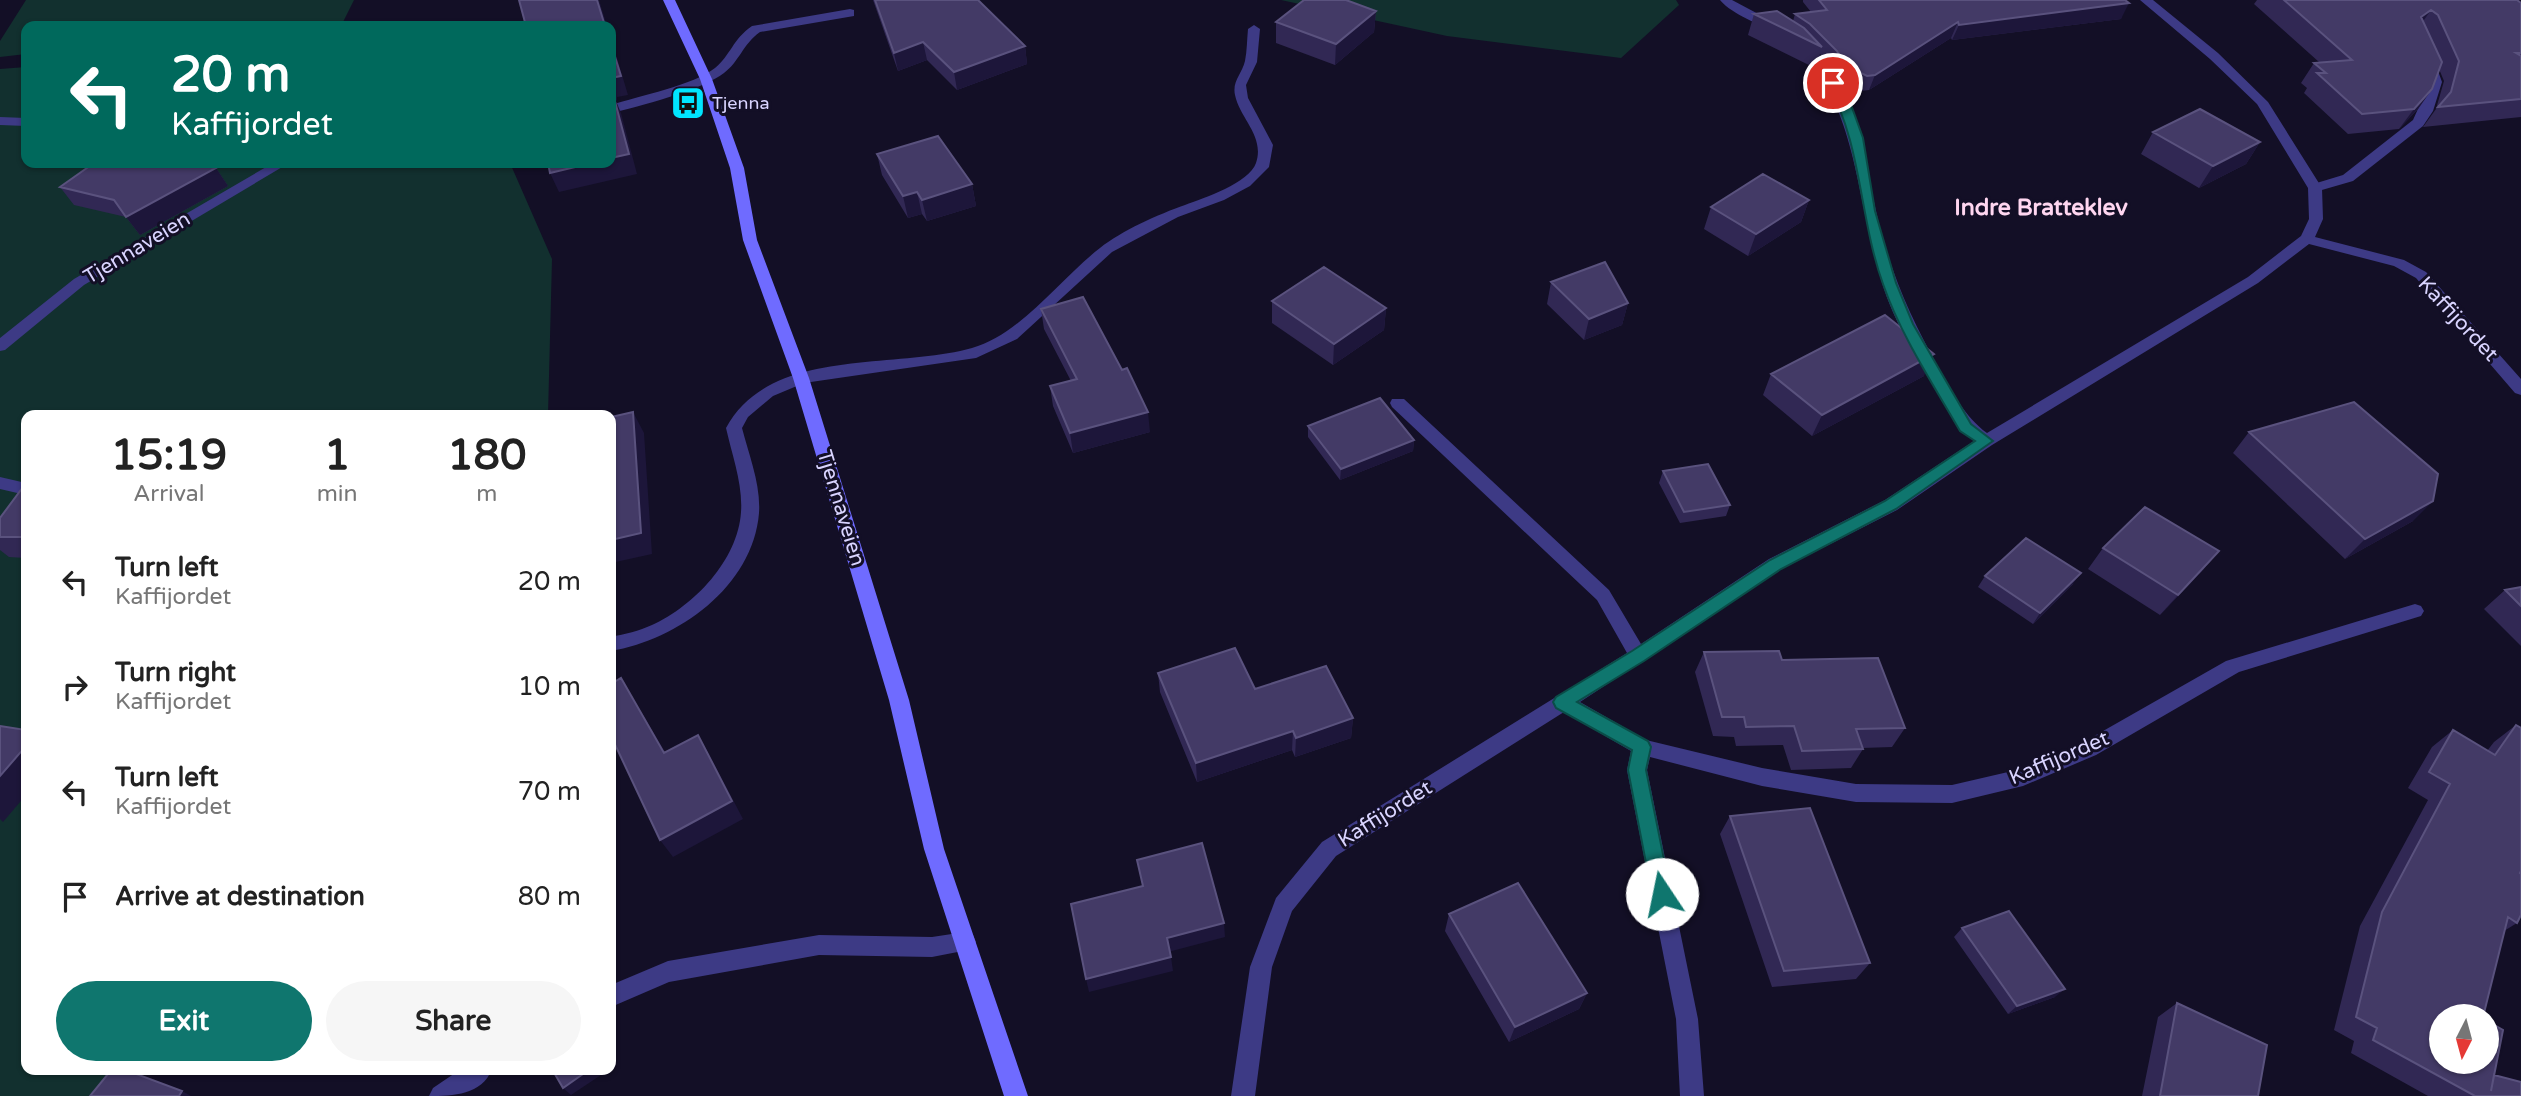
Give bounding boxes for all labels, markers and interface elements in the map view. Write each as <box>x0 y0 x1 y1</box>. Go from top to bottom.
text: 20 m <box>171 46 290 105</box>
icon: left <box>56 49 147 140</box>
pin <box>1803 53 1863 113</box>
icon: arrive <box>1814 64 1852 102</box>
bus stop icon: Tjenna <box>669 84 707 122</box>
place label: Tjenna <box>712 92 770 114</box>
text: Kaffijordet <box>171 106 333 144</box>
district label: Indre Bratteklev <box>1954 194 2128 222</box>
street label: Tjennaveien <box>79 206 195 290</box>
street label: Kaffijordet <box>2413 272 2503 366</box>
text: 15:19 <box>111 430 227 481</box>
text: 1 <box>324 430 350 481</box>
text: 180 <box>447 430 526 481</box>
street label: Tjennaveien <box>812 447 870 569</box>
text: Arrival <box>133 480 204 508</box>
text: min <box>317 480 358 508</box>
text: m <box>476 480 497 508</box>
text: Turn left <box>115 552 218 583</box>
icon: left <box>56 563 94 601</box>
text: 20 m <box>518 566 581 597</box>
text: Kaffijordet <box>115 583 231 611</box>
text: Turn right <box>115 657 236 688</box>
icon: right <box>56 668 94 706</box>
text: 10 m <box>518 671 581 702</box>
text: Kaffijordet <box>115 688 231 716</box>
street label: Kaffijordet <box>2005 726 2113 790</box>
text: Turn left <box>115 762 218 793</box>
icon: left <box>56 773 94 811</box>
street label: Kaffijordet <box>1333 775 1437 853</box>
text: 70 m <box>518 776 581 807</box>
text: Kaffijordet <box>115 793 231 821</box>
position arrow <box>1625 857 1699 931</box>
icon: arrive <box>56 878 94 916</box>
text: Arrive at destination <box>115 881 365 912</box>
text: 80 m <box>518 881 581 912</box>
button: Exit <box>56 981 312 1061</box>
button: Share <box>326 981 581 1061</box>
north arrow <box>2429 1004 2499 1074</box>
map controls <box>2429 1004 2499 1074</box>

